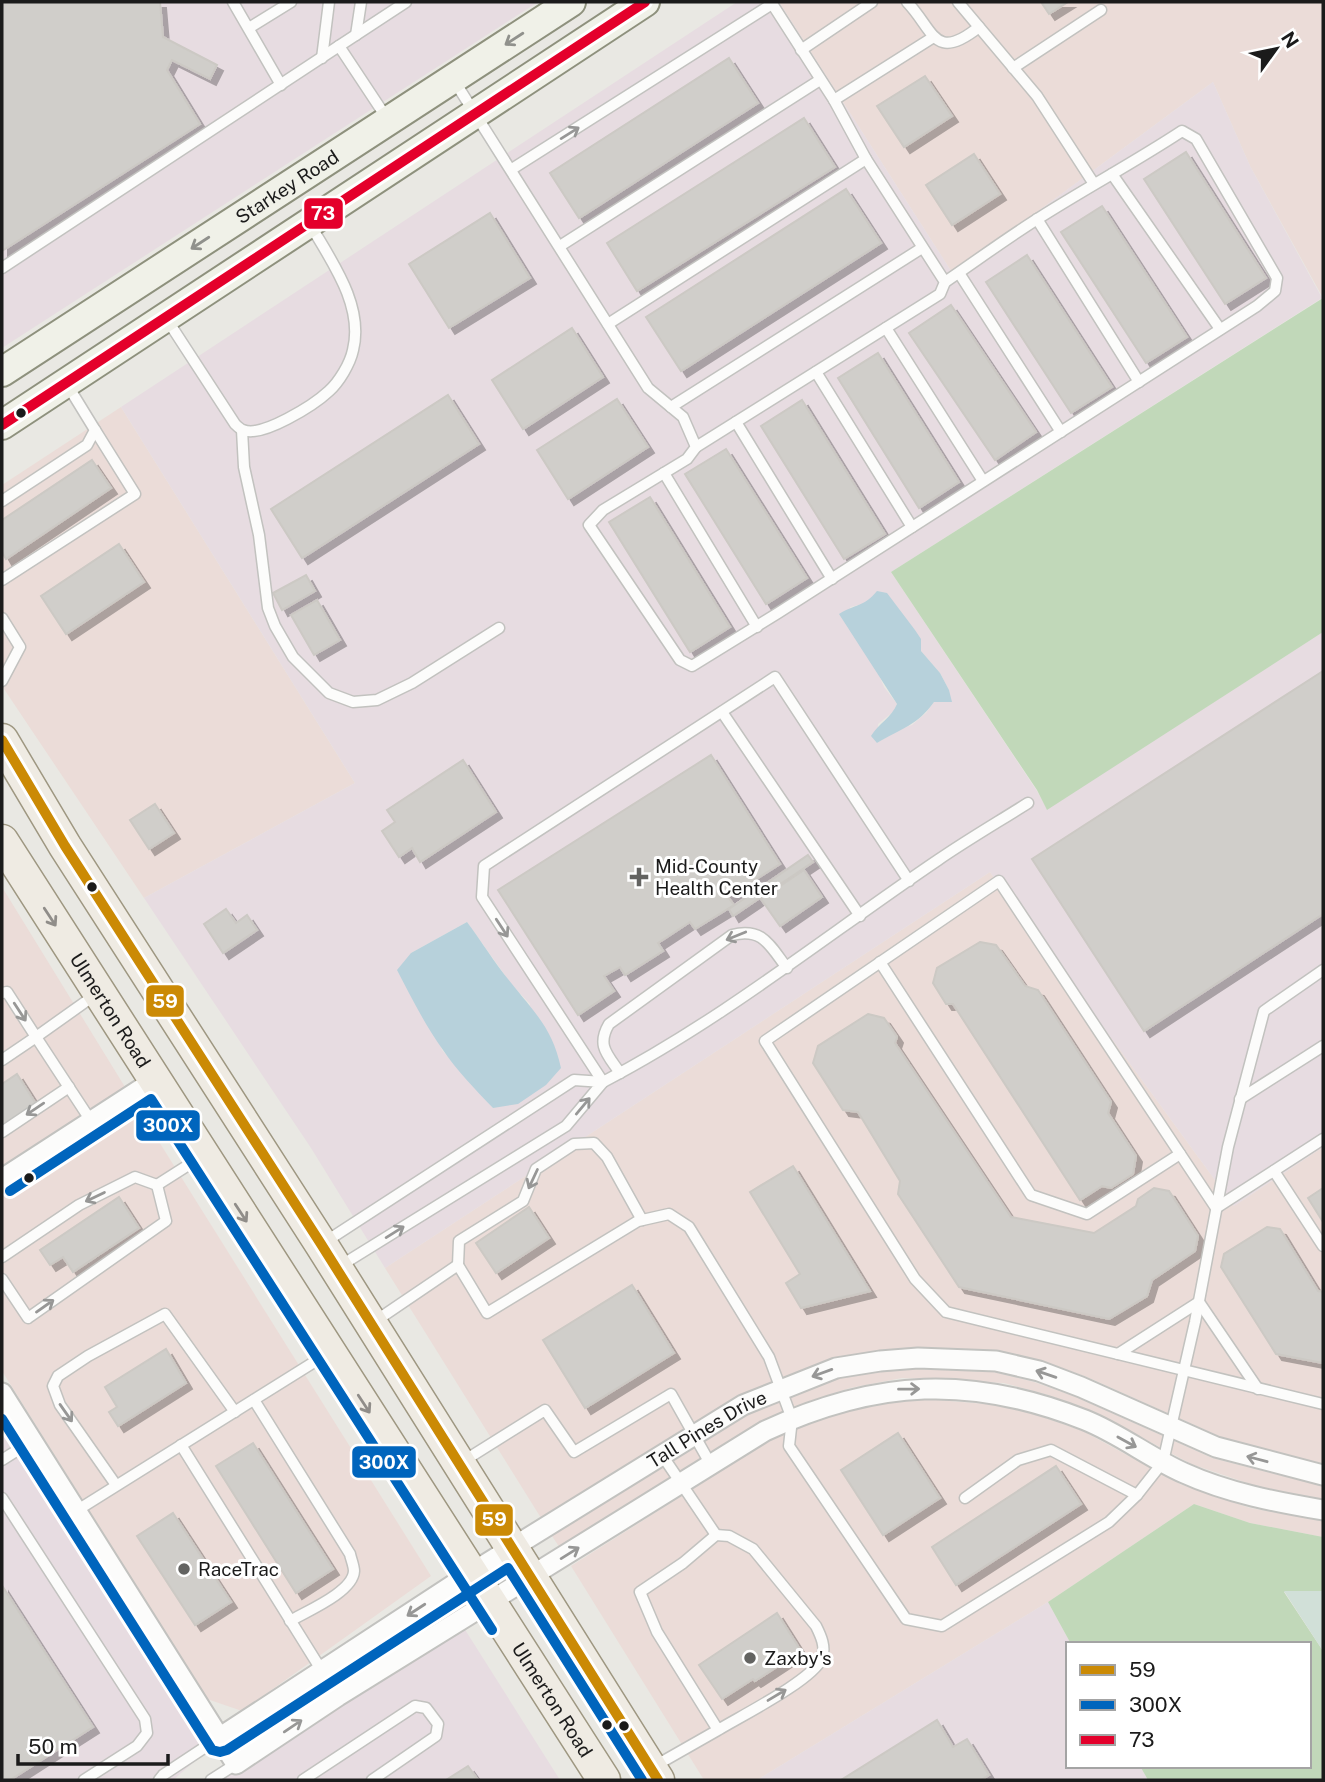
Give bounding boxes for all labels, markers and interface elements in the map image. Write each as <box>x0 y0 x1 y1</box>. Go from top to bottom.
north arrow <box>1241 14 1311 84</box>
text: N <box>1277 28 1304 52</box>
one-way arrow <box>504 32 524 46</box>
one-way arrow <box>560 125 579 140</box>
street label: Starkey Road <box>231 145 343 228</box>
line badge: 73 <box>303 197 344 230</box>
text: 73 <box>311 202 335 224</box>
one-way arrow <box>190 236 210 250</box>
unlabelled marker <box>14 406 28 420</box>
place label: Mid-County Health Center <box>655 855 778 899</box>
marker: Mid-County Health Center <box>629 867 649 887</box>
unlabelled marker <box>85 880 99 894</box>
one-way arrow <box>44 907 58 927</box>
one-way arrow <box>495 918 509 938</box>
one-way arrow <box>726 930 747 943</box>
street label: Ulmerton Road <box>66 949 155 1072</box>
line badge: 59 <box>145 984 185 1018</box>
text: 59 <box>152 990 178 1012</box>
one-way arrow <box>13 1002 28 1021</box>
one-way arrow <box>575 1098 590 1116</box>
one-way arrow <box>26 1102 45 1116</box>
line badge: 300X <box>135 1109 201 1142</box>
text: 300X <box>143 1114 194 1136</box>
one-way arrow <box>526 1168 539 1189</box>
unlabelled marker <box>22 1171 36 1185</box>
one-way arrow <box>85 1190 106 1204</box>
one-way arrow <box>234 1202 248 1222</box>
one-way arrow <box>384 1225 404 1239</box>
one-way arrow <box>35 1299 54 1313</box>
one-way arrow <box>1036 1367 1058 1379</box>
one-way arrow <box>812 1368 834 1380</box>
one-way arrow <box>897 1383 920 1396</box>
street label: Tall Pines Drive <box>643 1386 770 1472</box>
one-way arrow <box>357 1394 371 1413</box>
one-way arrow <box>59 1403 73 1422</box>
one-way arrow <box>1116 1436 1137 1449</box>
line badge: 300X <box>351 1445 417 1479</box>
text: 300X <box>359 1451 410 1473</box>
one-way arrow <box>1246 1452 1269 1465</box>
line badge: 59 <box>474 1503 514 1537</box>
text: 59 <box>481 1508 507 1530</box>
one-way arrow <box>560 1546 580 1560</box>
place label: RaceTrac <box>198 1558 279 1580</box>
marker: RaceTrac <box>176 1561 192 1577</box>
one-way arrow <box>406 1603 426 1617</box>
street label: Ulmerton Road <box>508 1638 597 1761</box>
legend <box>1066 1642 1311 1768</box>
place label: Zaxby's <box>764 1647 832 1669</box>
marker: Zaxby's <box>742 1650 758 1666</box>
text: 59 <box>1129 1657 1156 1682</box>
one-way arrow <box>766 1688 786 1702</box>
text: 300X <box>1129 1692 1182 1717</box>
unlabelled marker <box>600 1718 614 1732</box>
one-way arrow <box>282 1719 302 1733</box>
unlabelled marker <box>617 1719 631 1733</box>
scale bar <box>18 1722 168 1766</box>
text: 73 <box>1129 1727 1154 1752</box>
text: 50 m <box>28 1734 78 1759</box>

